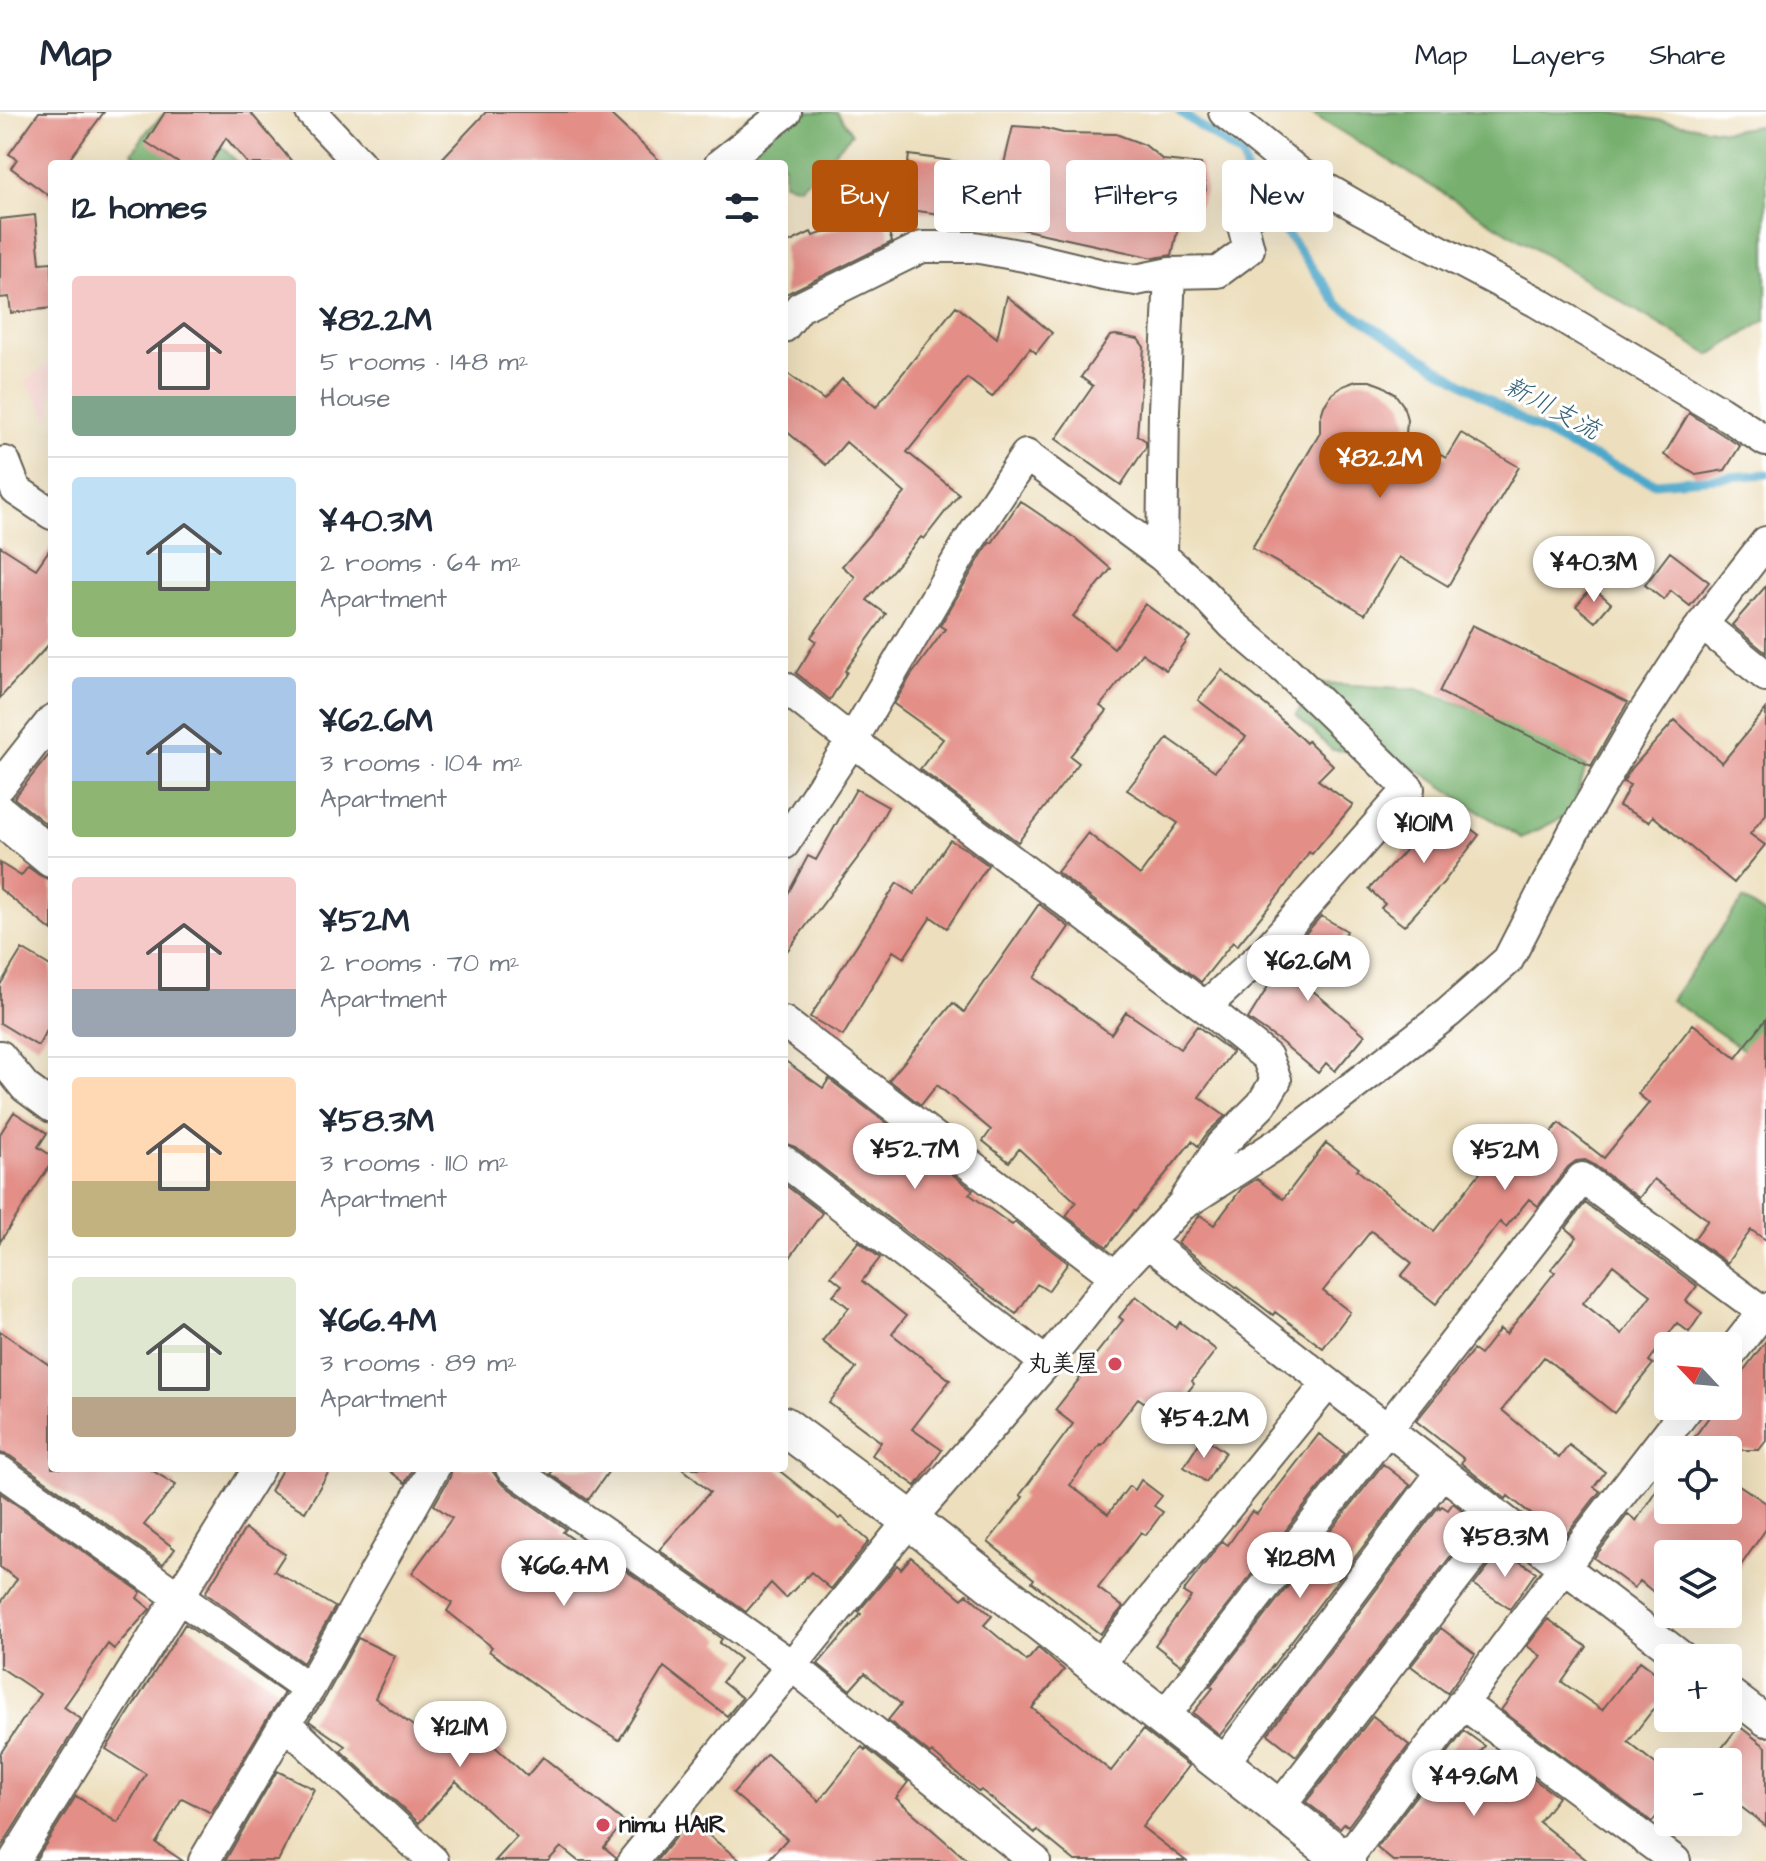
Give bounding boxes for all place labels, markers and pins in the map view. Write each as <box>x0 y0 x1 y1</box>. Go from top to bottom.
pin: ¥82.2M <box>1315 432 1445 500</box>
pin: ¥40.3M <box>1529 536 1659 604</box>
pin: ¥101M <box>1368 797 1480 865</box>
pin: ¥62.6M <box>1243 935 1373 1003</box>
pin: ¥52.7M <box>850 1123 980 1191</box>
pin: ¥52M <box>1458 1124 1552 1192</box>
place label: 丸美屋 <box>1027 1347 1099 1381</box>
marker: 丸美屋 <box>1106 1355 1124 1373</box>
pin: ¥54.2M <box>1139 1392 1269 1460</box>
pin: ¥58.3M <box>1440 1511 1570 1579</box>
pin: ¥128M <box>1244 1532 1356 1600</box>
pin: ¥66.4M <box>499 1540 629 1608</box>
pin: ¥121M <box>404 1701 516 1769</box>
pin: ¥49.6M <box>1409 1750 1539 1818</box>
place label: nimu HAIR <box>619 1808 726 1842</box>
marker: nimu HAIR <box>594 1816 612 1834</box>

